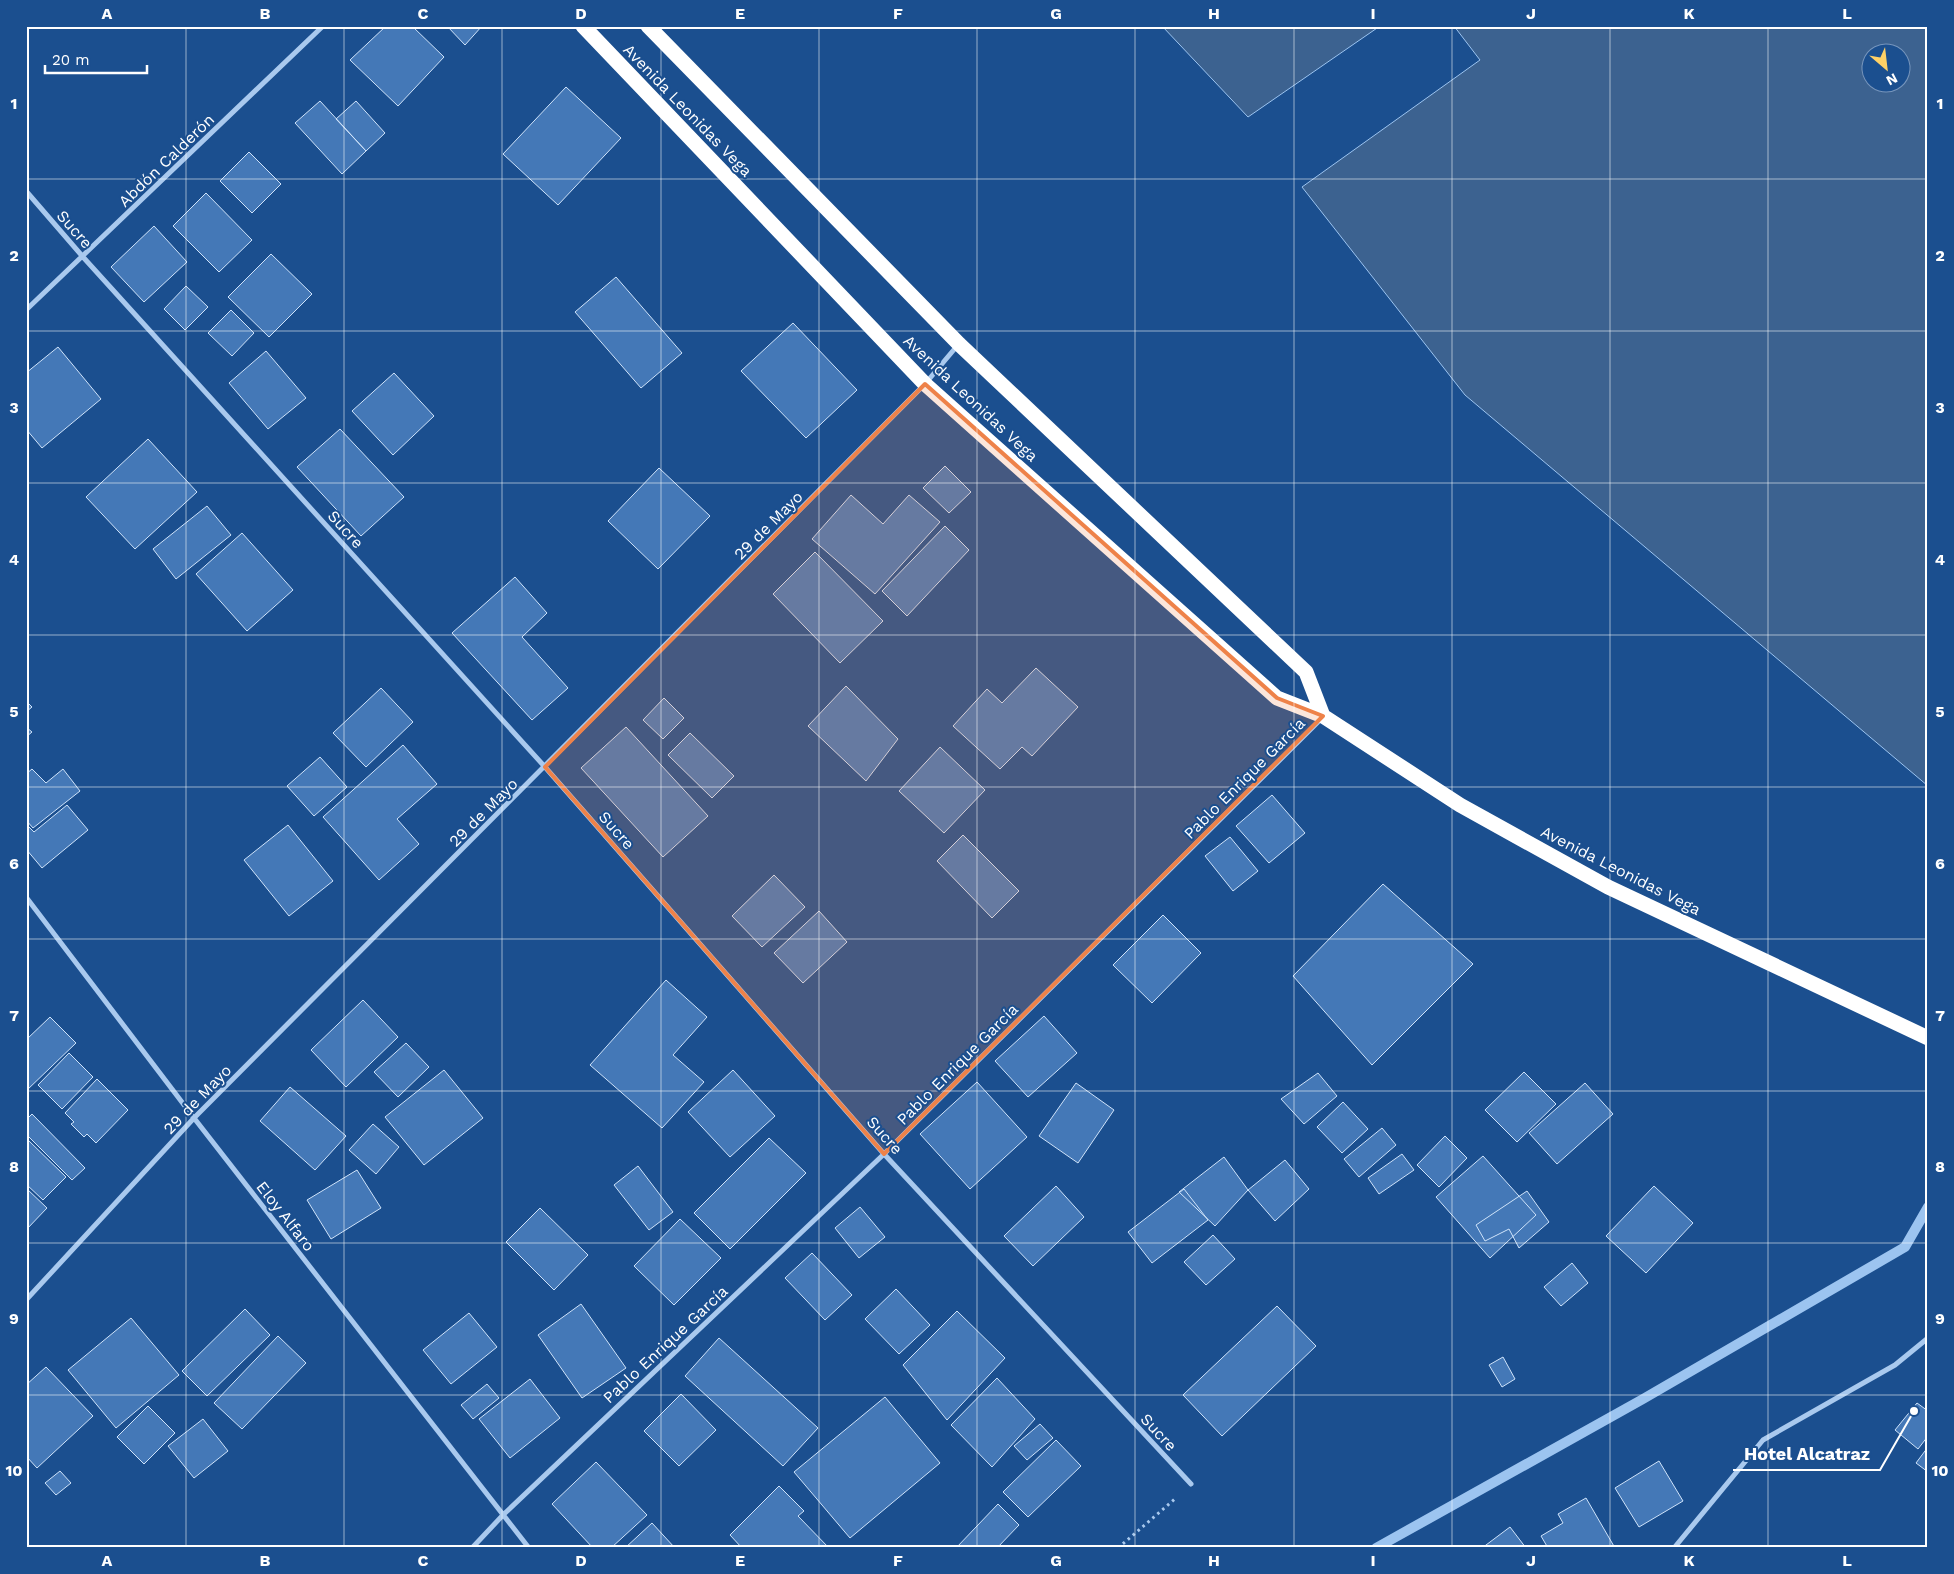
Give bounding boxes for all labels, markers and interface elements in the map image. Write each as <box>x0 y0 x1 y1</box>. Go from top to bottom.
text: A <box>102 4 113 23</box>
text: B <box>260 4 271 23</box>
text: C <box>418 4 429 23</box>
text: D <box>575 4 587 23</box>
text: E <box>735 4 745 23</box>
text: F <box>893 4 903 23</box>
text: G <box>1050 4 1062 23</box>
text: H <box>1208 4 1220 23</box>
text: I <box>1370 4 1376 23</box>
text: J <box>1526 4 1536 23</box>
text: K <box>1683 4 1695 23</box>
text: L <box>1842 4 1852 23</box>
street label: Avenida Leonidas Vega <box>619 40 756 181</box>
scale bar <box>45 42 148 74</box>
north arrow <box>1862 42 1912 92</box>
text: 20 m <box>52 51 90 69</box>
text: N <box>1884 70 1900 89</box>
text: 1 <box>11 94 17 113</box>
text: 1 <box>1937 94 1943 113</box>
street label: Abdón Calderón <box>115 110 218 211</box>
street label: Sucre <box>53 206 96 252</box>
text: 2 <box>9 246 19 265</box>
text: 2 <box>1935 246 1945 265</box>
street label: Avenida Leonidas Vega <box>899 331 1042 466</box>
text: 3 <box>9 398 19 417</box>
text: 3 <box>1935 398 1945 417</box>
street label: 29 de Mayo <box>730 487 807 564</box>
street label: Sucre <box>324 506 368 552</box>
text: 4 <box>9 550 19 569</box>
text: 4 <box>1935 550 1945 569</box>
text: 5 <box>9 702 19 721</box>
text: 5 <box>1935 702 1945 721</box>
street label: Pablo Enrique García <box>1180 714 1309 843</box>
street label: 29 de Mayo <box>445 774 522 851</box>
street label: Sucre <box>595 807 638 853</box>
street label: Avenida Leonidas Vega <box>1538 822 1704 919</box>
text: 6 <box>9 854 19 873</box>
text: 6 <box>1935 854 1945 873</box>
street label: Pablo Enrique García <box>893 1000 1022 1129</box>
text: 7 <box>9 1006 19 1025</box>
text: 7 <box>1935 1006 1945 1025</box>
street label: 29 de Mayo <box>159 1061 235 1138</box>
street label: Sucre <box>863 1112 907 1158</box>
text: 8 <box>9 1157 19 1176</box>
text: 8 <box>1935 1157 1945 1176</box>
street label: Eloy Alfaro <box>252 1178 319 1255</box>
street label: Pablo Enrique García <box>599 1282 732 1407</box>
text: 9 <box>9 1309 19 1328</box>
text: 9 <box>1935 1309 1945 1328</box>
street label: Sucre <box>1137 1410 1181 1455</box>
callout: Hotel Alcatraz <box>1733 1437 1880 1470</box>
text: Hotel Alcatraz <box>1744 1443 1870 1464</box>
text: 10 <box>5 1461 23 1480</box>
text: 10 <box>1931 1461 1949 1480</box>
text: A <box>102 1551 113 1570</box>
text: B <box>260 1551 271 1570</box>
text: C <box>418 1551 429 1570</box>
text: D <box>575 1551 587 1570</box>
text: E <box>735 1551 745 1570</box>
text: F <box>893 1551 903 1570</box>
text: G <box>1050 1551 1062 1570</box>
text: H <box>1208 1551 1220 1570</box>
text: I <box>1370 1551 1376 1570</box>
text: J <box>1526 1551 1536 1570</box>
text: K <box>1683 1551 1695 1570</box>
text: L <box>1842 1551 1852 1570</box>

